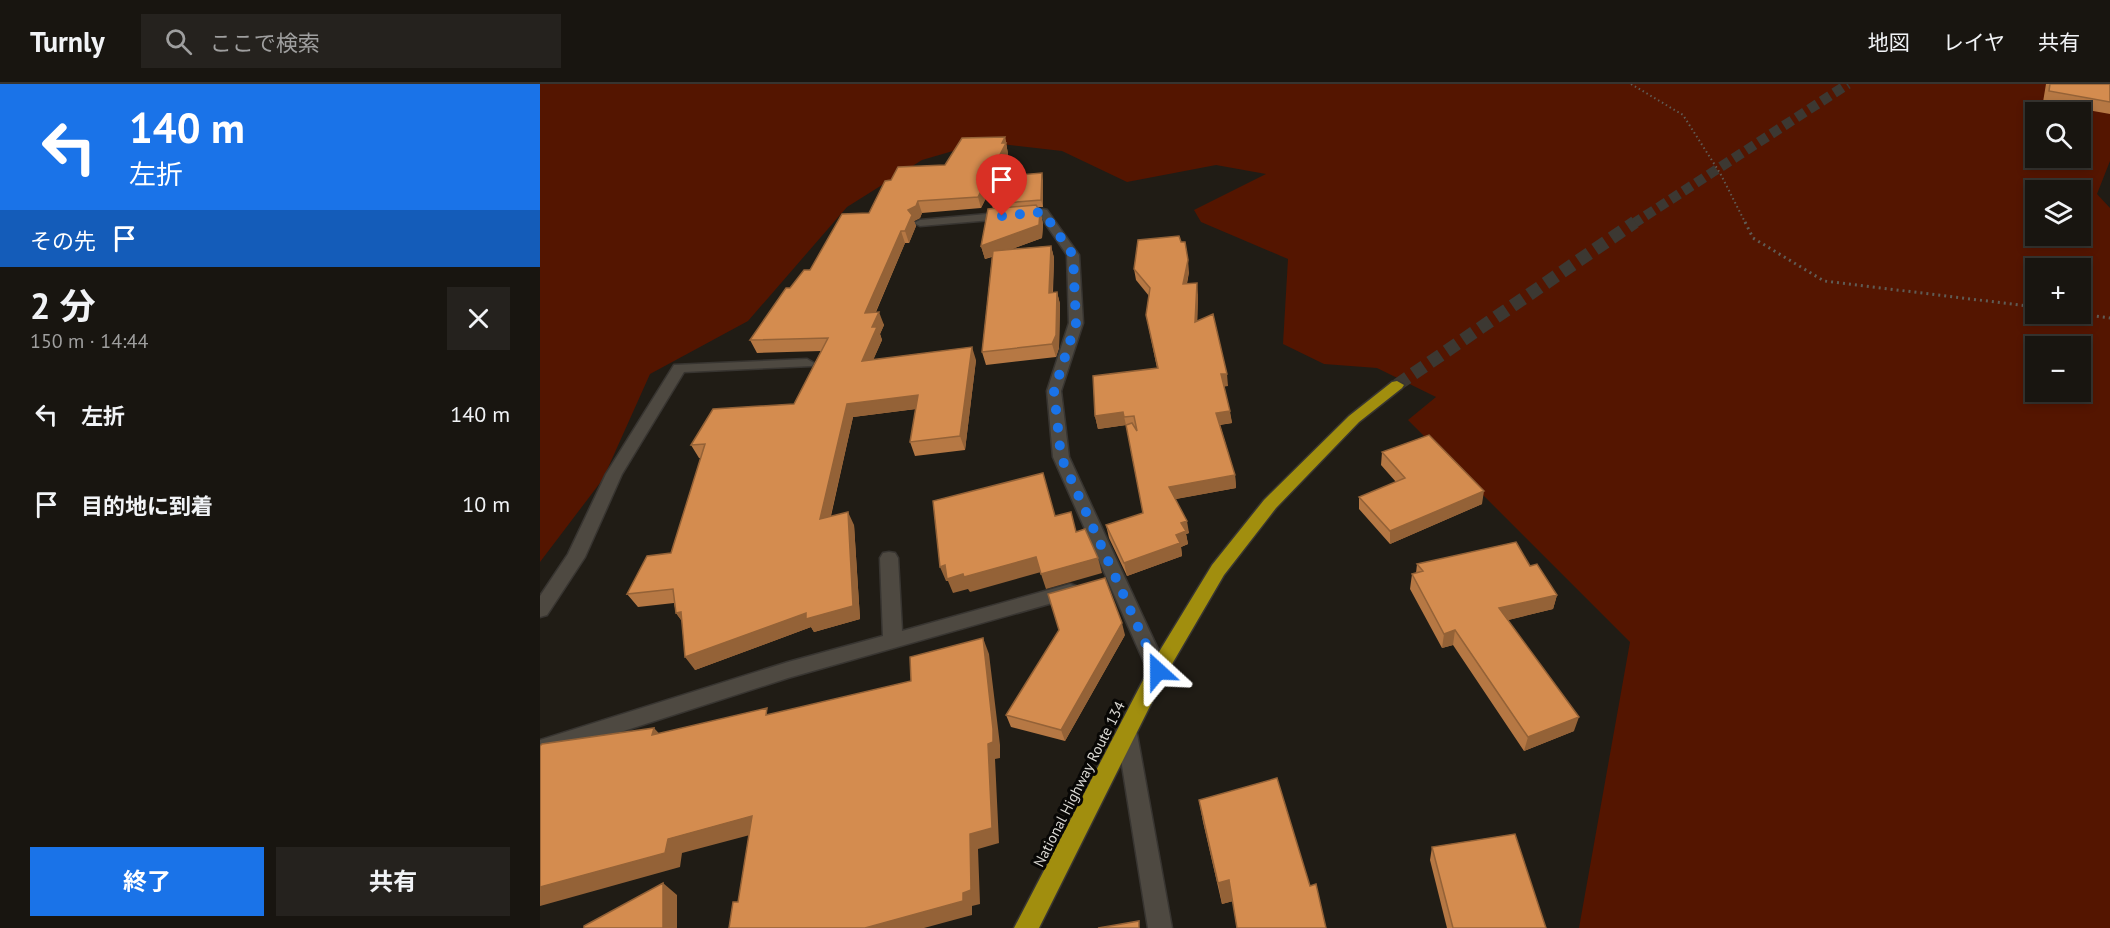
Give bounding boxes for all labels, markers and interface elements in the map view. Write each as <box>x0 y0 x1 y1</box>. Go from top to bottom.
search box <box>141 14 561 68</box>
text: Turnly <box>30 23 105 60</box>
icon: search <box>162 25 195 58</box>
text: ここで検索 <box>210 29 320 57</box>
text: 地図 <box>1868 29 1910 56</box>
text: レイヤ <box>1943 29 2005 56</box>
text: 共有 <box>2038 29 2080 56</box>
text: 140 m <box>129 100 245 155</box>
map controls <box>2025 102 2091 402</box>
button: search <box>2025 102 2091 168</box>
icon: left <box>30 108 108 186</box>
pin <box>976 154 1027 216</box>
text: 左折 <box>129 157 183 191</box>
icon: arrive <box>985 163 1018 196</box>
button: layers <box>2025 180 2091 246</box>
icon: arrive <box>108 222 141 255</box>
text: その先 <box>30 227 96 255</box>
button: + <box>2025 258 2091 324</box>
text: 2 分 <box>30 282 96 329</box>
button: close <box>447 287 510 350</box>
text: 150 m · 14:44 <box>30 328 148 354</box>
button: − <box>2025 336 2091 402</box>
icon: left <box>30 398 63 431</box>
text: 140 m <box>450 400 510 428</box>
text: 左折 <box>81 402 125 430</box>
icon: arrive <box>30 488 63 521</box>
text: 10 m <box>462 490 510 518</box>
text: 目的地に到着 <box>81 492 213 520</box>
position arrow <box>1126 639 1190 703</box>
street label: National Highway Route 134 <box>1029 698 1129 870</box>
button: 終了 <box>30 847 264 916</box>
button: 共有 <box>276 847 510 916</box>

